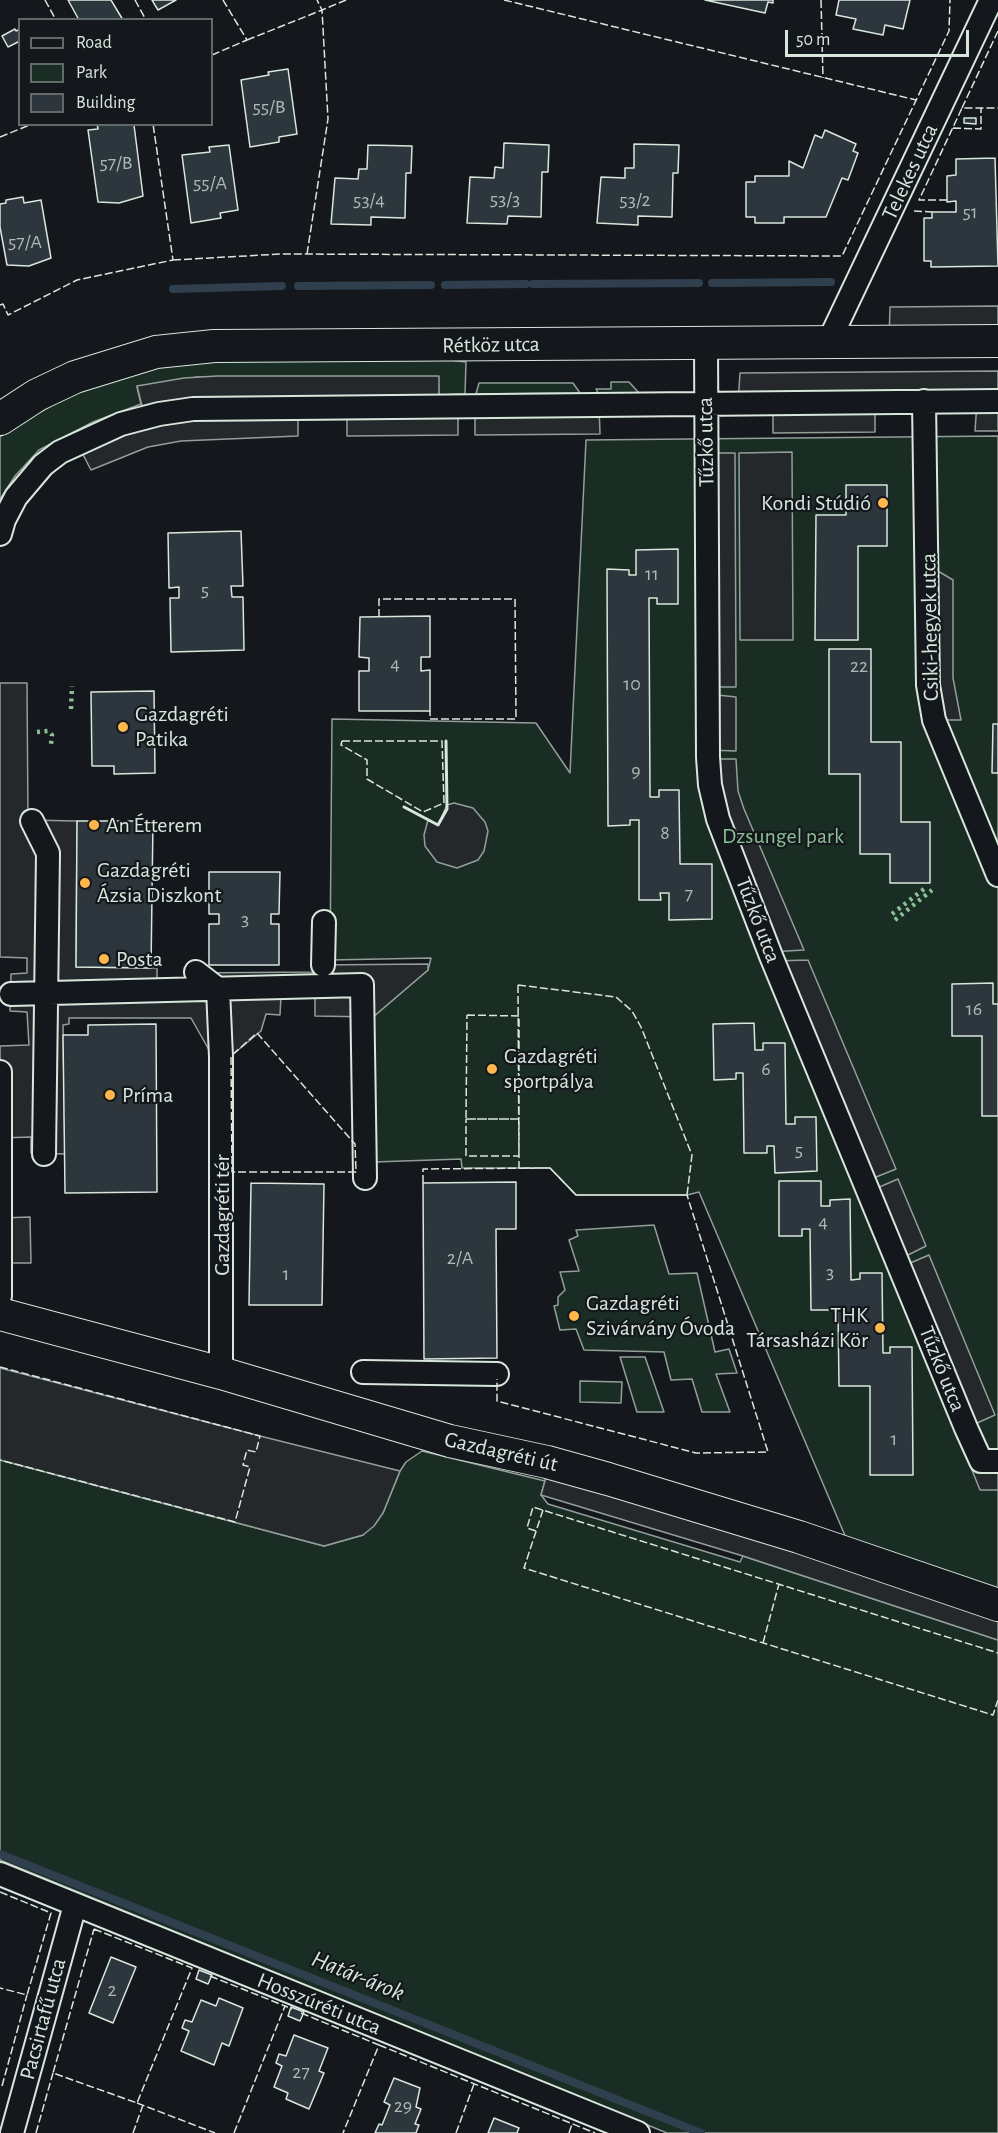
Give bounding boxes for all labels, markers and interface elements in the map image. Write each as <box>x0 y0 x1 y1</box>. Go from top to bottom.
legend <box>18 18 213 126</box>
scale bar <box>788 18 972 56</box>
text: 50 m <box>796 31 830 49</box>
text: Road <box>76 34 112 52</box>
text: Park <box>76 64 107 82</box>
text: Building <box>76 94 135 112</box>
house number: 55/B <box>252 95 286 119</box>
street label: Telekes utca <box>876 120 944 224</box>
house number: 57/B <box>99 151 133 175</box>
house number: 55/A <box>193 171 227 195</box>
house number: 53/3 <box>490 187 520 211</box>
house number: 53/4 <box>353 188 385 212</box>
house number: 53/2 <box>619 188 651 212</box>
house number: 51 <box>962 200 978 224</box>
house number: 57/A <box>8 230 42 254</box>
street label: Rétköz utca <box>442 331 540 359</box>
street label: Tűzkő utca <box>692 397 720 487</box>
place label: Kondi Stúdió <box>761 490 871 516</box>
marker: Kondi Stúdió <box>876 496 890 510</box>
street label: Csiki-hegyek utca <box>916 553 944 701</box>
house number: 11 <box>645 562 659 586</box>
house number: 5 <box>201 578 209 602</box>
house number: 4 <box>390 652 400 676</box>
house number: 22 <box>850 654 868 678</box>
house number: 10 <box>623 672 641 696</box>
place label: Gazdagréti Patika <box>135 701 229 752</box>
marker: Gazdagréti Patika <box>116 720 130 734</box>
house number: 9 <box>631 759 641 783</box>
place label: An Étterem <box>106 812 202 838</box>
marker: An Étterem <box>87 818 101 832</box>
house number: 8 <box>660 821 670 845</box>
park label: Dzsungel park <box>722 823 844 849</box>
place label: Gazdagréti Ázsia Diszkont <box>97 857 221 908</box>
street label: Tűzkő utca <box>730 873 786 967</box>
marker: Gazdagréti Ázsia Diszkont <box>78 876 92 890</box>
house number: 7 <box>685 882 693 906</box>
house number: 3 <box>241 907 249 931</box>
place label: Posta <box>116 946 163 972</box>
marker: Posta <box>97 952 111 966</box>
house number: 16 <box>966 997 982 1021</box>
place label: Gazdagréti sportpálya <box>504 1043 598 1094</box>
house number: 6 <box>761 1057 771 1081</box>
marker: Gazdagréti sportpálya <box>485 1062 499 1076</box>
place label: Príma <box>122 1082 173 1108</box>
marker: Príma <box>103 1088 117 1102</box>
house number: 5 <box>795 1138 803 1162</box>
street label: Gazdagréti tér <box>209 1154 235 1276</box>
house number: 4 <box>818 1210 828 1234</box>
house number: 2/A <box>447 1246 473 1270</box>
house number: 3 <box>826 1260 834 1284</box>
house number: 1 <box>283 1262 289 1286</box>
place label: Gazdagréti Szivárvány Óvoda <box>586 1290 735 1342</box>
place label: THK Társasházi Kör <box>746 1302 868 1354</box>
marker: Gazdagréti Szivárvány Óvoda <box>567 1309 581 1323</box>
marker: THK Társasházi Kör <box>873 1321 887 1335</box>
street label: Tűzkő utca <box>913 1322 971 1416</box>
street label: Gazdagréti út <box>442 1426 560 1478</box>
house number: 1 <box>891 1427 897 1451</box>
water label: Határ-árok <box>307 1944 409 2008</box>
street label: Pacsirtafű utca <box>14 1955 72 2083</box>
street label: Hosszúréti utca <box>253 1967 385 2041</box>
house number: 2 <box>107 1978 117 2002</box>
house number: 27 <box>292 2060 310 2084</box>
house number: 29 <box>394 2094 412 2118</box>

